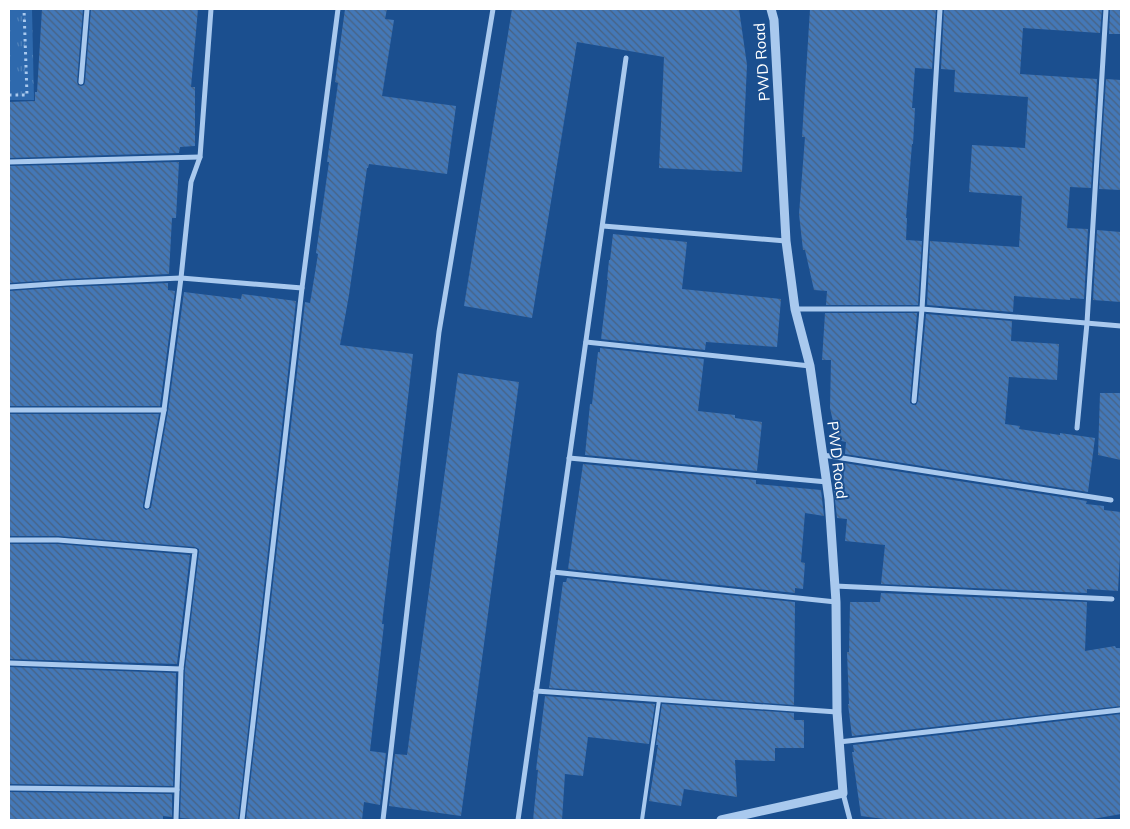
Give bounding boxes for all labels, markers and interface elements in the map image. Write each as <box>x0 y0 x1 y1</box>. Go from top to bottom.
street label: PWD Road <box>749 22 774 102</box>
street label: PWD Road <box>823 420 852 500</box>

